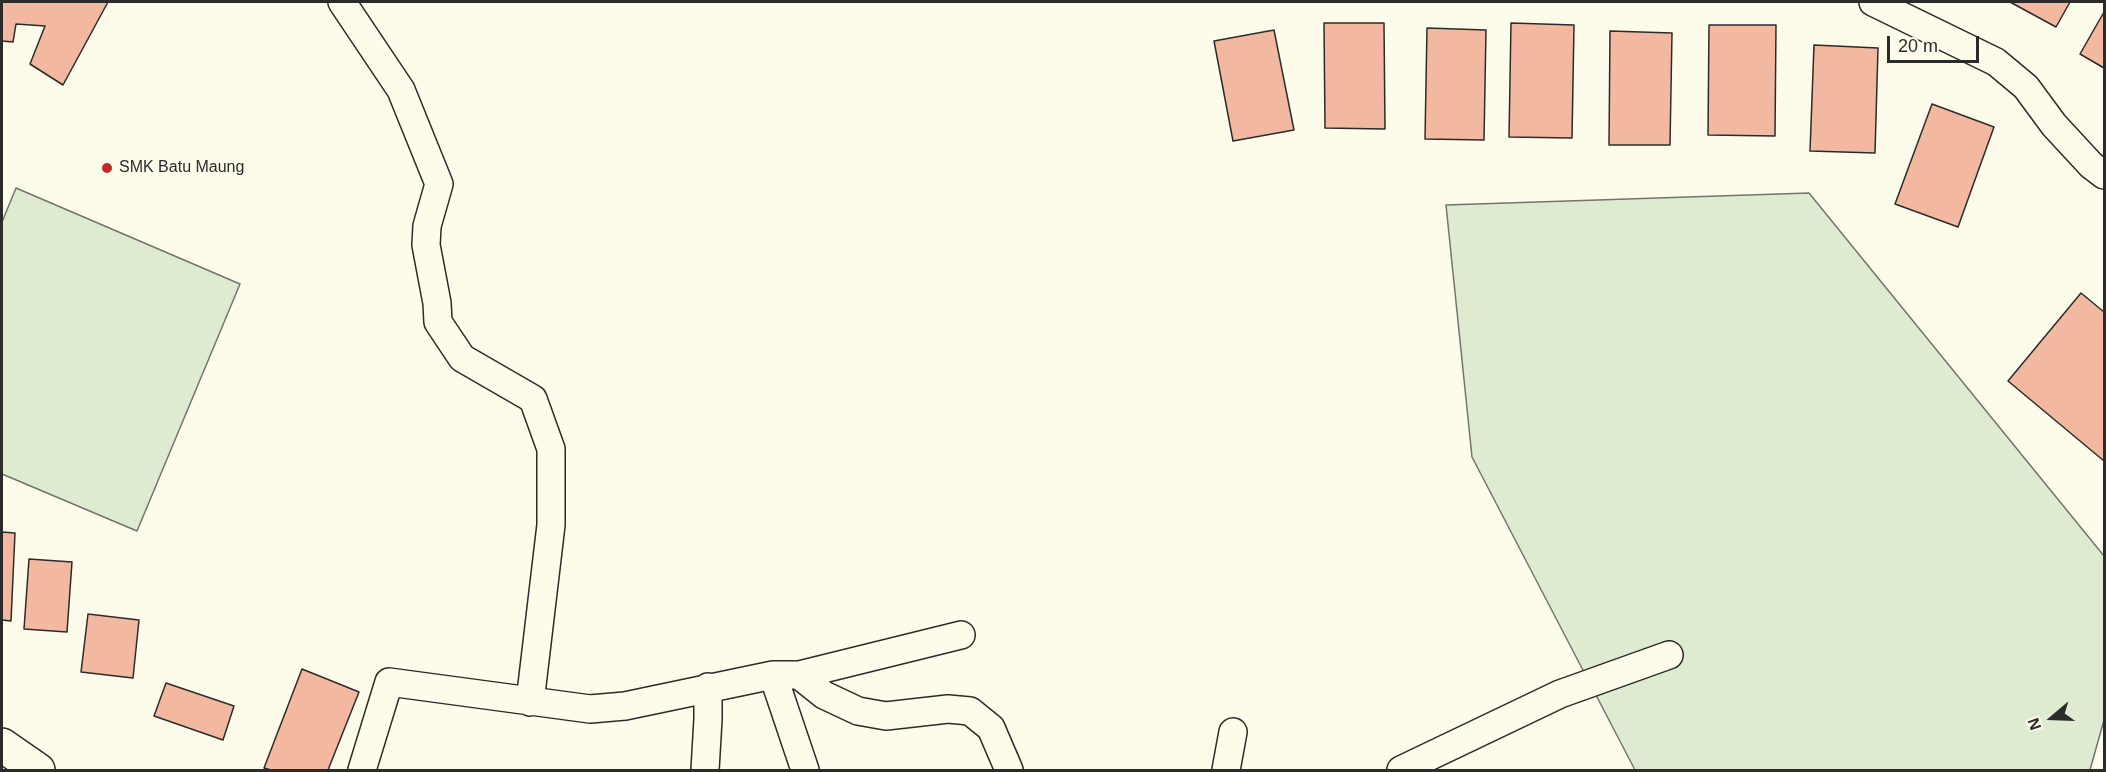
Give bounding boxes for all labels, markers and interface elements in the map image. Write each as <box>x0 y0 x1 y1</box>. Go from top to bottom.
scale bar <box>1890 24 1982 62</box>
text: 20 m <box>1898 36 1938 56</box>
place label: SMK Batu Maung <box>119 158 244 178</box>
marker: SMK Batu Maung <box>100 161 114 175</box>
north arrow <box>2022 688 2082 748</box>
text: N <box>2025 716 2044 732</box>

